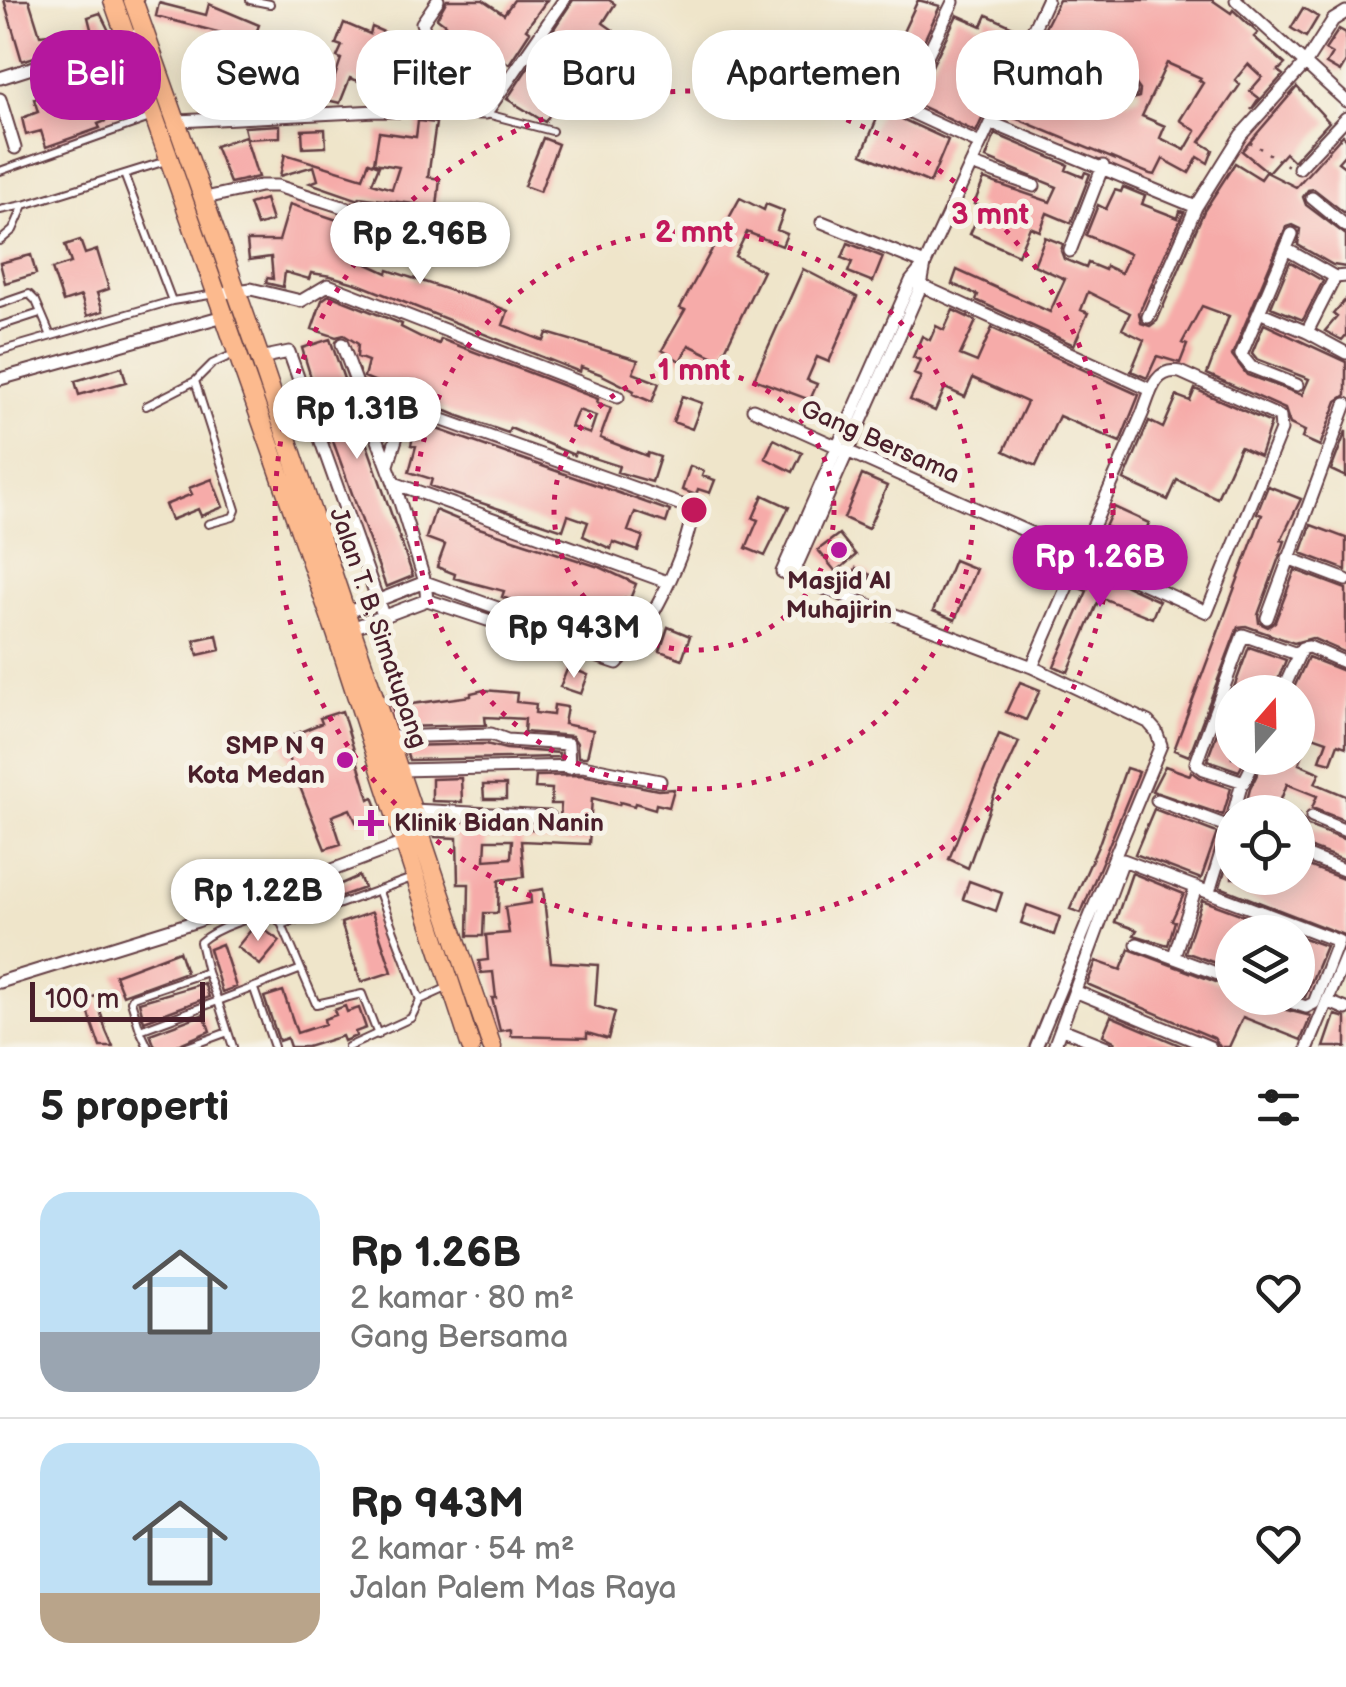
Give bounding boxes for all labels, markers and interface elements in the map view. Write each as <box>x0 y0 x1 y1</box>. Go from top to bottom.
chip: Beli <box>30 30 161 120</box>
chip: Sewa <box>181 30 336 120</box>
chip: Filter <box>356 30 506 120</box>
chip: Baru <box>526 30 672 120</box>
chip: Apartemen <box>692 30 936 120</box>
chip: Rumah <box>956 30 1139 120</box>
text: 3 mnt <box>951 197 1029 233</box>
pin: Rp 2.96B <box>317 202 523 287</box>
text: Rp 2.96B <box>352 215 488 254</box>
text: 2 mnt <box>655 215 733 251</box>
text: 1 mnt <box>657 353 731 389</box>
pin: Rp 1.31B <box>254 377 460 462</box>
text: Rp 1.31B <box>295 390 419 429</box>
street label: Gang Bersama <box>796 393 964 491</box>
centre of rings <box>676 492 712 528</box>
street label: Jalan T. B. Simatupang <box>322 504 434 752</box>
pin: Rp 1.26B <box>997 525 1203 610</box>
text: Rp 1.26B <box>1035 538 1165 577</box>
marker: Masjid Al Muhajirin <box>828 539 850 561</box>
place label: Masjid Al Muhajirin <box>786 566 892 626</box>
pin: Rp 943M <box>482 596 666 681</box>
text: Rp 943M <box>508 609 640 648</box>
north arrow <box>1215 675 1315 775</box>
map controls <box>1215 675 1315 1015</box>
place label: SMP N 9 Kota Medan <box>187 731 325 791</box>
marker: SMP N 9 Kota Medan <box>334 749 356 771</box>
button: locate <box>1215 795 1315 895</box>
place label: Klinik Bidan Nanin <box>394 808 604 839</box>
marker: Klinik Bidan Nanin <box>358 810 384 836</box>
pin: Rp 1.22B <box>155 859 361 944</box>
text: Rp 1.22B <box>193 872 323 911</box>
button: layers <box>1215 915 1315 1015</box>
scale bar <box>30 977 205 1021</box>
text: 100 m <box>45 983 119 1016</box>
icon: filters <box>1251 1080 1306 1135</box>
text: 5 properti <box>40 1082 229 1133</box>
text: Rp 1.26B <box>350 1228 521 1279</box>
icon: home <box>120 1232 240 1352</box>
icon: heart <box>1251 1265 1306 1320</box>
text: 2 kamar · 80 m² <box>350 1279 574 1318</box>
text: Gang Bersama <box>350 1318 568 1357</box>
text: Rp 943M <box>350 1479 524 1530</box>
icon: home <box>120 1483 240 1603</box>
icon: heart <box>1251 1516 1306 1571</box>
text: 2 kamar · 54 m² <box>350 1530 575 1569</box>
text: Jalan Palem Mas Raya <box>350 1569 677 1608</box>

